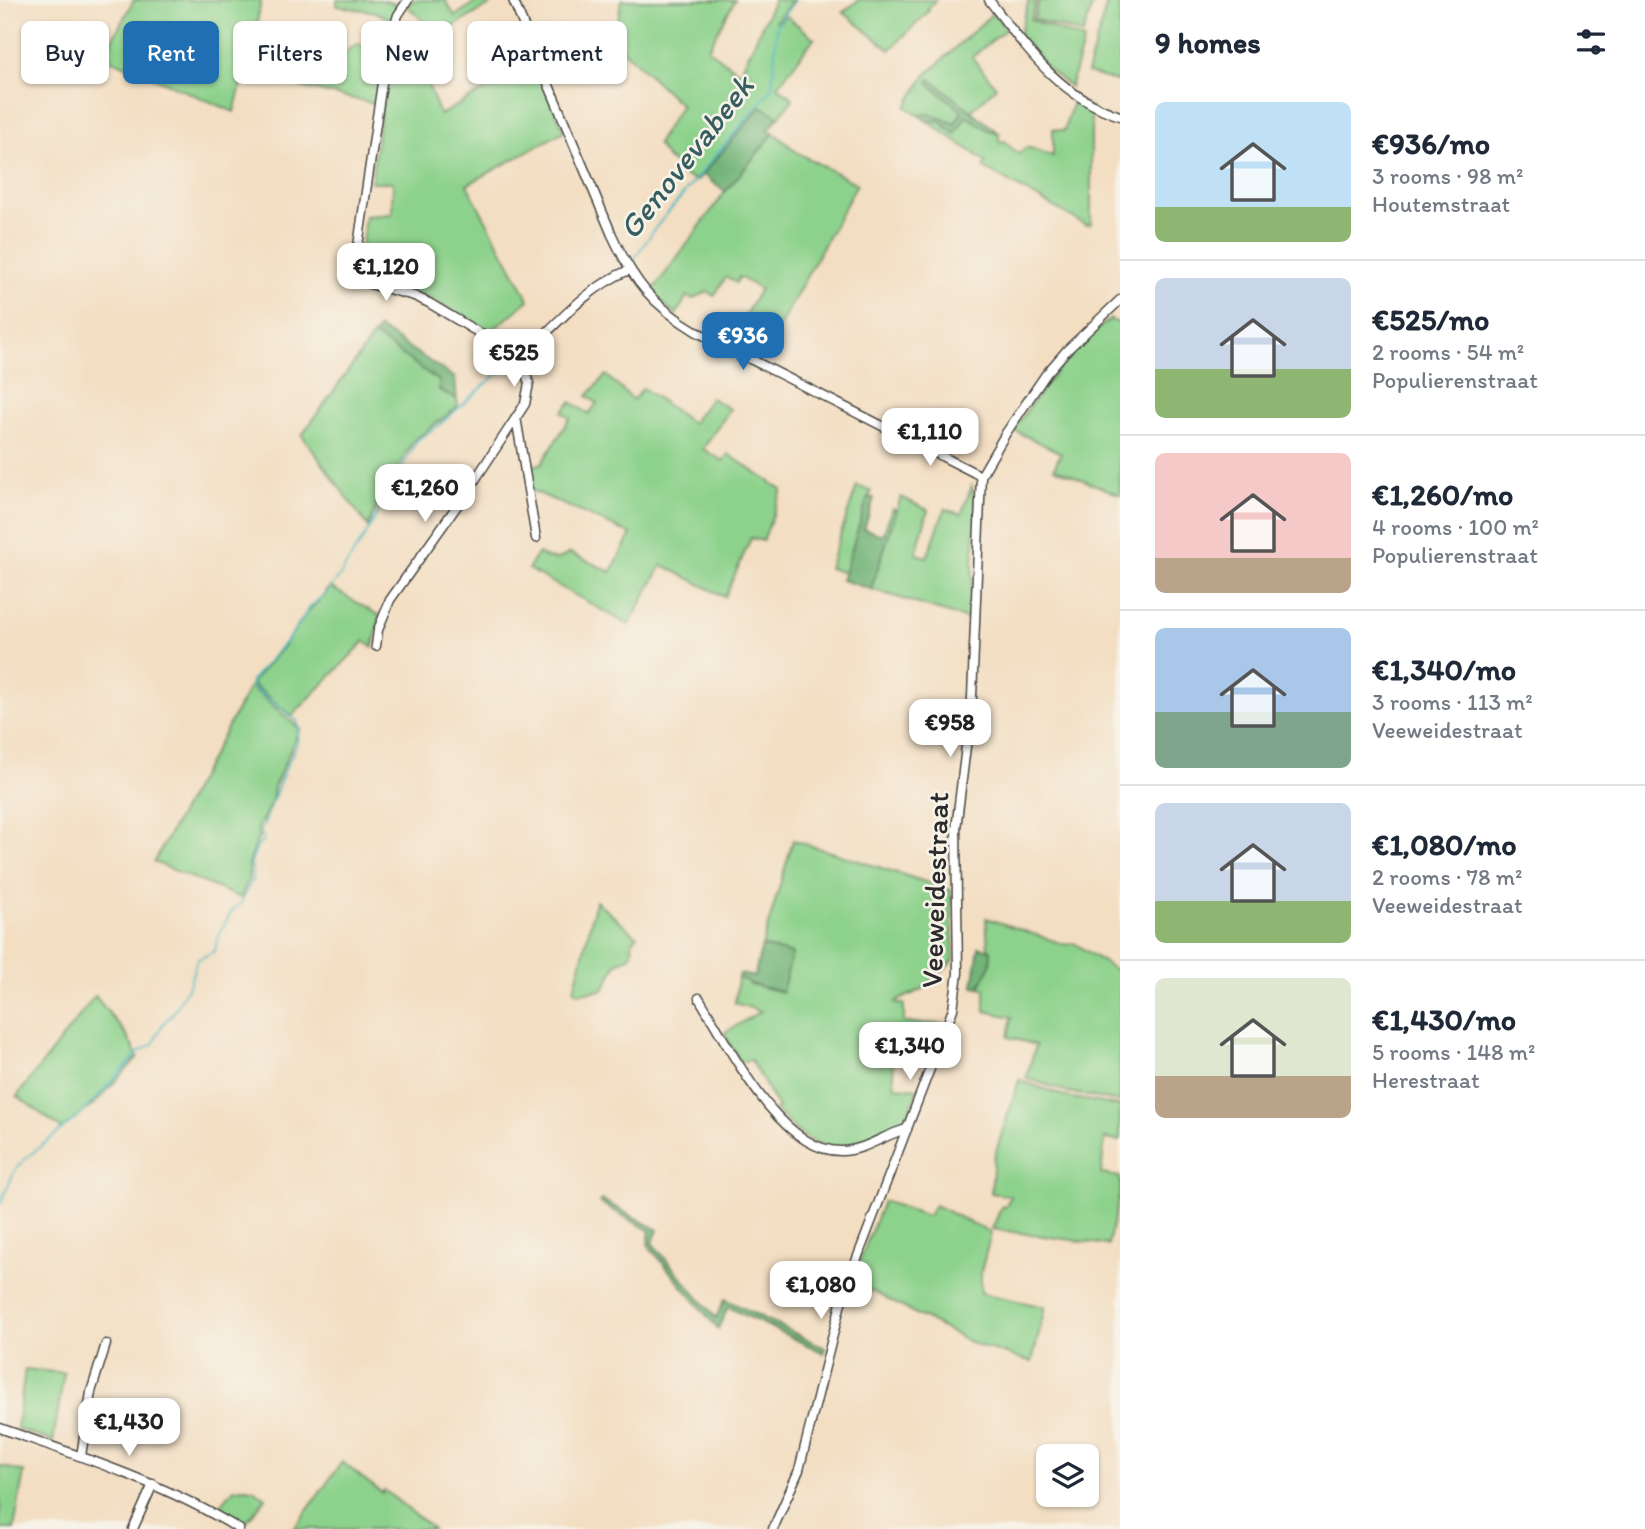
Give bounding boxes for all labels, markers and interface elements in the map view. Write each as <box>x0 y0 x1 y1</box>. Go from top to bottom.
chip: Buy <box>21 21 109 84</box>
chip: Rent <box>123 21 219 84</box>
chip: Filters <box>233 21 347 84</box>
chip: New <box>361 21 453 84</box>
chip: Apartment <box>467 21 627 84</box>
icon: filters <box>1572 23 1610 61</box>
text: 9 homes <box>1155 24 1261 61</box>
water label: Genovevabeek <box>610 66 763 246</box>
text: €936/mo <box>1372 125 1490 162</box>
icon: home <box>1211 130 1295 214</box>
text: 3 rooms · 98 m² <box>1372 162 1523 190</box>
text: Houtemstraat <box>1372 190 1510 218</box>
pin: €1,120 <box>329 244 443 303</box>
text: €1,120 <box>353 252 419 280</box>
text: €525/mo <box>1372 301 1489 338</box>
icon: home <box>1211 306 1295 390</box>
pin: €936 <box>702 312 784 372</box>
text: €936 <box>718 321 768 349</box>
pin: €525 <box>473 330 555 389</box>
text: €525 <box>489 338 539 366</box>
text: 2 rooms · 54 m² <box>1372 338 1524 366</box>
text: Populierenstraat <box>1372 366 1538 394</box>
pin: €1,110 <box>873 408 987 468</box>
text: €1,110 <box>898 417 962 445</box>
pin: €1,260 <box>368 464 482 524</box>
text: €1,260 <box>391 473 459 501</box>
text: €1,260/mo <box>1372 476 1513 513</box>
icon: home <box>1211 481 1295 565</box>
text: 4 rooms · 100 m² <box>1372 513 1539 541</box>
text: Populierenstraat <box>1372 541 1538 569</box>
text: €1,340/mo <box>1372 651 1516 688</box>
icon: home <box>1211 656 1295 740</box>
text: 3 rooms · 113 m² <box>1372 688 1533 716</box>
pin: €958 <box>909 700 991 759</box>
text: €958 <box>925 708 975 736</box>
text: Veeweidestraat <box>1372 716 1523 744</box>
street label: Veeweidestraat <box>913 791 956 989</box>
text: €1,080/mo <box>1372 826 1517 863</box>
icon: home <box>1211 831 1295 915</box>
text: 2 rooms · 78 m² <box>1372 863 1522 891</box>
text: Veeweidestraat <box>1372 891 1523 919</box>
text: €1,430/mo <box>1372 1001 1516 1038</box>
icon: home <box>1211 1006 1295 1090</box>
pin: €1,340 <box>853 1023 967 1082</box>
text: €1,340 <box>875 1031 945 1059</box>
text: 5 rooms · 148 m² <box>1372 1038 1535 1066</box>
text: Herestraat <box>1372 1066 1479 1094</box>
pin: €1,080 <box>764 1262 878 1321</box>
text: €1,080 <box>786 1270 856 1298</box>
pin: €1,430 <box>72 1398 186 1458</box>
text: €1,430 <box>94 1407 164 1435</box>
map controls <box>1036 1444 1099 1507</box>
button: layers <box>1036 1444 1099 1507</box>

